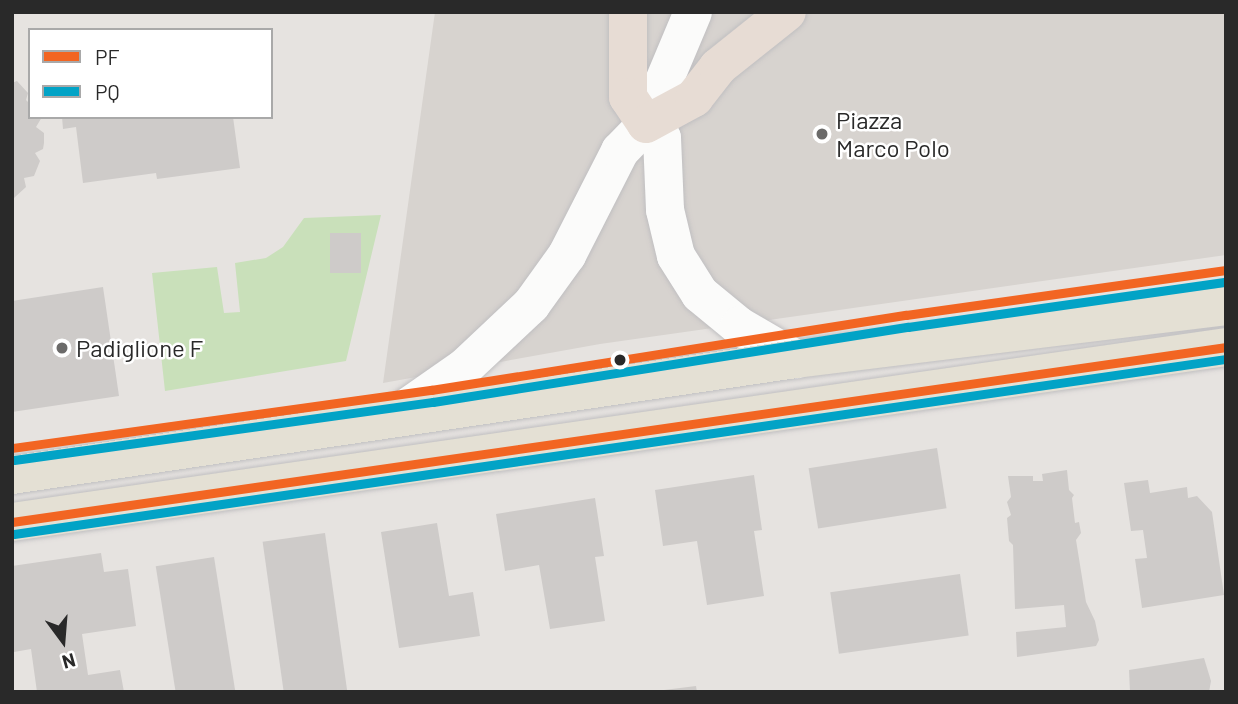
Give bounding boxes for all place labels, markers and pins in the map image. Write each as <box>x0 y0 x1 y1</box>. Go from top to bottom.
place label: Piazza Marco Polo <box>836 106 950 162</box>
marker: Piazza Marco Polo <box>814 126 830 142</box>
place label: Padiglione F <box>76 334 203 362</box>
marker: Padiglione F <box>54 340 70 356</box>
unlabelled marker <box>613 353 627 367</box>

